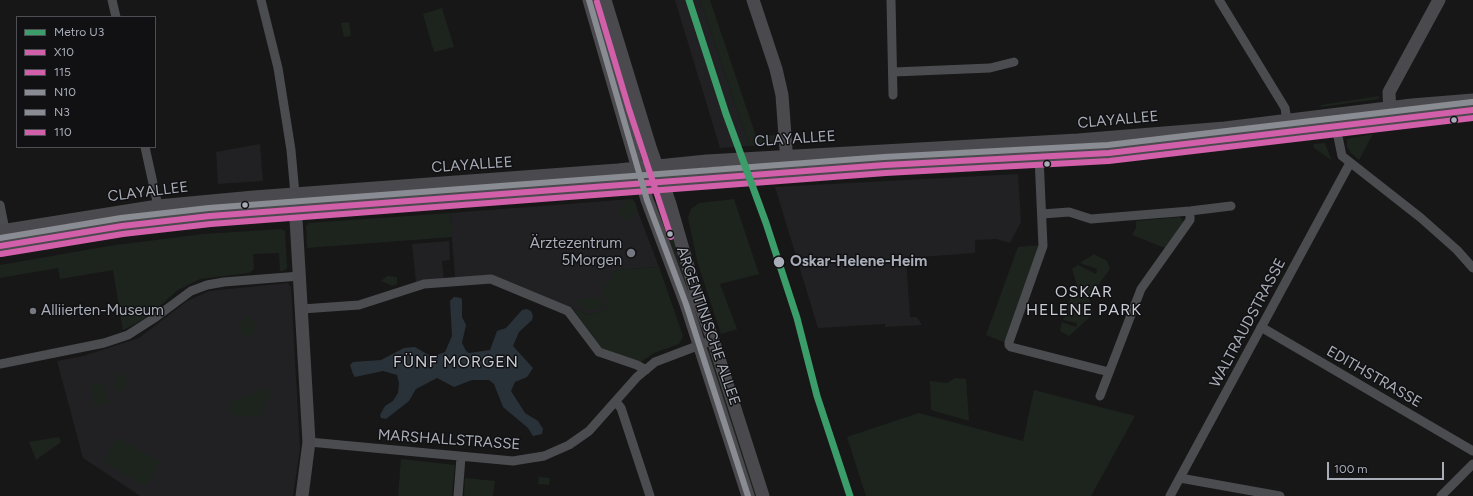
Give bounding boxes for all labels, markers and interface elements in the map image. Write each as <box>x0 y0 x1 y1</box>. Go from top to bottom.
legend <box>16 16 156 148</box>
text: Metro U3 <box>54 25 104 39</box>
text: X10 <box>54 45 74 59</box>
text: 115 <box>54 65 71 79</box>
text: N10 <box>54 85 76 99</box>
text: N3 <box>54 105 70 119</box>
street label: CLAYALLEE <box>1077 107 1159 133</box>
unlabelled marker <box>1449 115 1459 125</box>
text: 110 <box>54 125 72 139</box>
street label: CLAYALLEE <box>754 127 836 151</box>
street label: CLAYALLEE <box>431 153 513 177</box>
unlabelled marker <box>1042 159 1052 169</box>
street label: CLAYALLEE <box>107 178 189 206</box>
unlabelled marker <box>240 200 250 210</box>
unlabelled marker <box>665 229 675 239</box>
place label: Ärztezentrum 5Morgen <box>530 235 622 270</box>
street label: ARGENTINISCHE ALLEE <box>672 244 744 408</box>
marker: Ärztezentrum 5Morgen <box>625 247 637 259</box>
place label: Oskar-Helene-Heim <box>790 253 927 271</box>
marker: Oskar-Helene-Heim <box>772 255 786 269</box>
street label: WALTRAUDSTRASSE <box>1206 255 1290 391</box>
district label: OSKAR HELENE PARK <box>1026 282 1142 320</box>
place label: Alliierten-Museum <box>41 302 164 320</box>
marker: Alliierten-Museum <box>28 306 38 316</box>
street label: EDITHSTRASSE <box>1323 342 1425 412</box>
district label: FÜNF MORGEN <box>393 352 519 372</box>
street label: MARSHALLSTRASSE <box>377 426 521 454</box>
scale bar <box>1329 454 1446 480</box>
text: 100 m <box>1334 462 1368 476</box>

